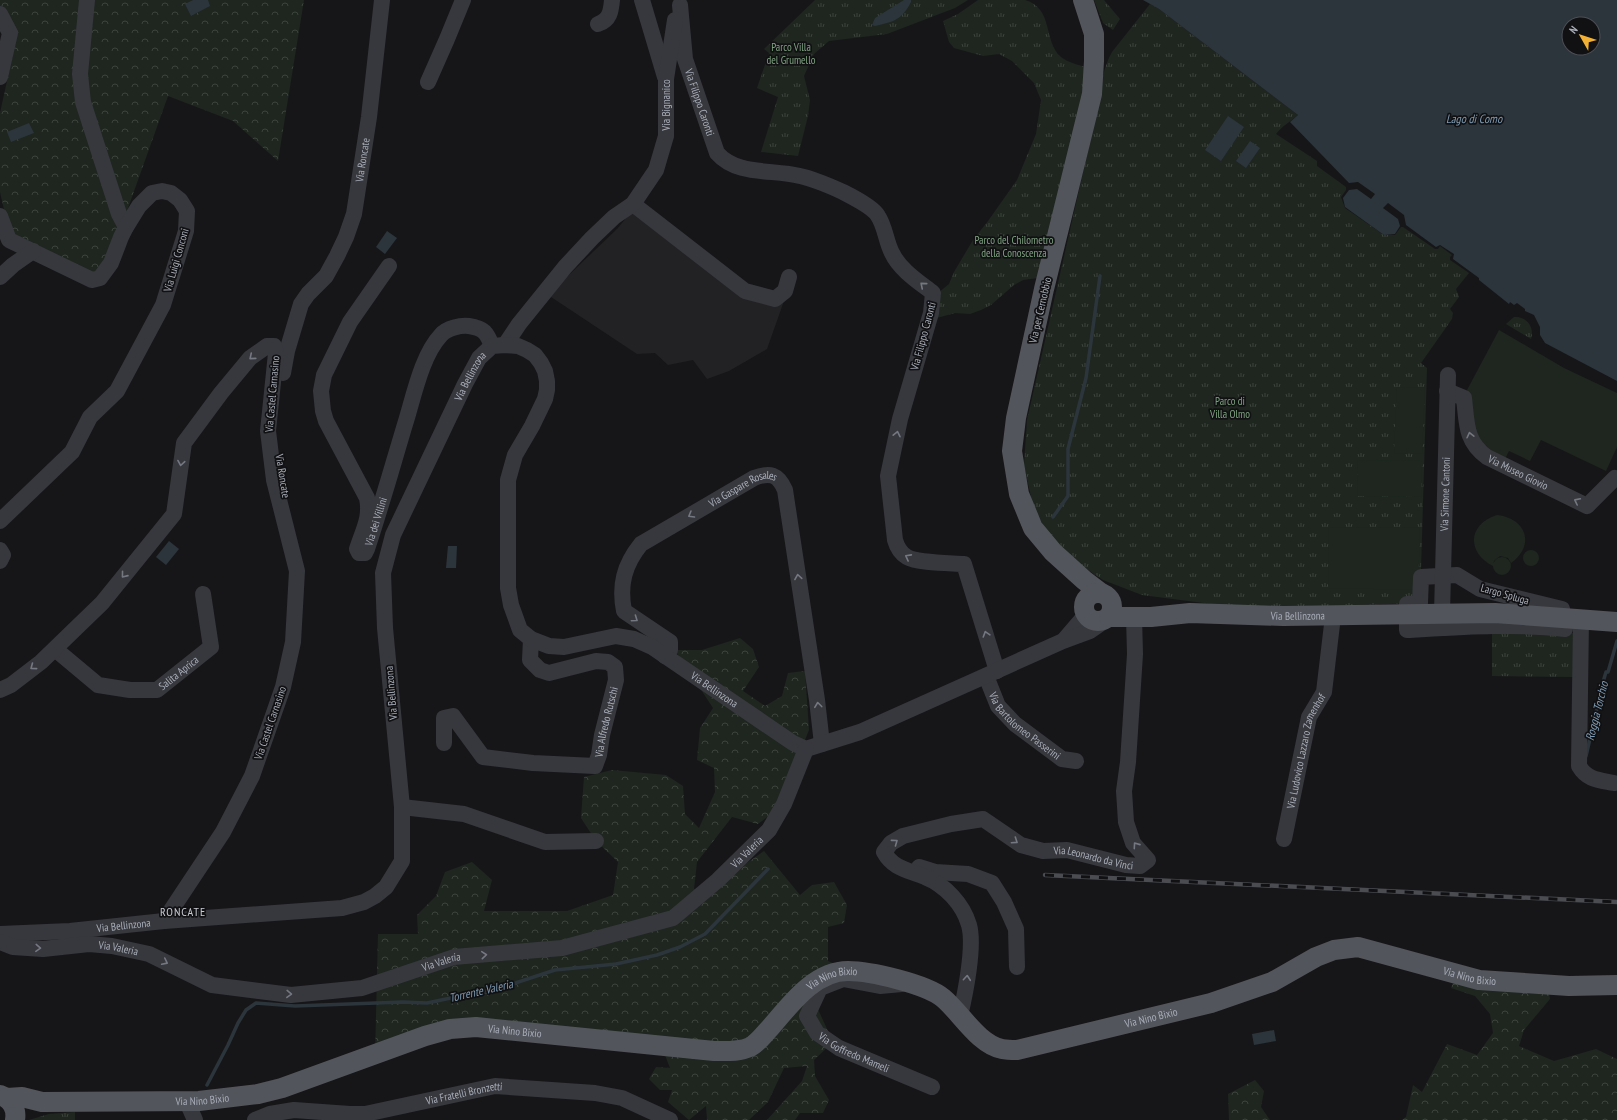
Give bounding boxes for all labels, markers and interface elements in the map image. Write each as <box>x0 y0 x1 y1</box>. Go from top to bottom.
north arrow <box>1561 16 1601 56</box>
text: N <box>1566 23 1581 36</box>
park label: Parco Villa del Grumello <box>767 40 816 67</box>
street label: Via Filippo Caronti <box>681 66 718 138</box>
street label: Via Bignanico <box>659 79 673 132</box>
water label: Lago di Como <box>1446 111 1503 126</box>
street label: Via Roncate <box>352 136 373 184</box>
street label: Via Luigi Conconi <box>160 227 192 294</box>
park label: Parco del Chilometro della Conoscenza <box>974 233 1054 260</box>
street label: Via per Cernobbio <box>1025 275 1054 345</box>
one-way arrow <box>921 283 928 290</box>
street label: Via Filippo Caronti <box>907 300 939 373</box>
street label: Via Bellinzona <box>451 348 489 404</box>
one-way arrow <box>250 352 257 359</box>
street label: Via Castel Carnasino <box>262 355 282 434</box>
park label: Parco di Villa Olmo <box>1209 394 1250 421</box>
one-way arrow <box>892 430 900 437</box>
one-way arrow <box>1466 432 1474 438</box>
street label: Via Museo Giovio <box>1485 451 1551 493</box>
street label: Via Roncate <box>272 452 293 499</box>
street label: Via Simone Cantoni <box>1437 457 1453 532</box>
one-way arrow <box>177 460 186 466</box>
street label: Via Gaspare Rosales <box>705 468 781 511</box>
street label: Via dei Villini <box>361 495 390 549</box>
one-way arrow <box>1574 498 1582 506</box>
one-way arrow <box>688 510 695 518</box>
one-way arrow <box>905 554 912 561</box>
one-way arrow <box>122 570 129 577</box>
one-way arrow <box>794 574 803 580</box>
street label: Largo Spluga <box>1479 580 1531 608</box>
street label: Via Bellinzona <box>1269 608 1325 623</box>
one-way arrow <box>631 614 638 622</box>
one-way arrow <box>982 630 991 637</box>
street label: Salita Aprica <box>156 653 201 693</box>
one-way arrow <box>31 663 38 670</box>
street label: Via Bellinzona <box>382 665 400 722</box>
street label: Via Bellinzona <box>687 668 741 711</box>
water label: Roggia Torchio <box>1582 679 1611 742</box>
street label: Via Castel Carnasino <box>251 684 289 763</box>
street label: Via Alfredo Rutschi <box>592 685 621 759</box>
street label: Via Bartolomeo Passerini <box>986 689 1063 763</box>
street label: Via Ludovico Lazzaro Zamenhof <box>1283 690 1329 811</box>
one-way arrow <box>813 702 822 708</box>
street label: Via Valeria <box>727 833 766 871</box>
one-way arrow <box>1010 836 1017 843</box>
one-way arrow <box>891 839 898 847</box>
street label: Via Leonardo da Vinci <box>1052 843 1134 873</box>
one-way arrow <box>1134 843 1141 850</box>
district label: RONCATE <box>160 904 206 919</box>
street label: Via Bellinzona <box>95 915 151 935</box>
street label: Via Valeria <box>97 938 140 958</box>
one-way arrow <box>35 944 41 953</box>
street label: Via Valeria <box>419 949 461 975</box>
one-way arrow <box>481 950 487 959</box>
one-way arrow <box>161 957 168 965</box>
street label: Via Nino Bixio <box>1441 963 1497 988</box>
street label: Via Nino Bixio <box>803 964 858 993</box>
one-way arrow <box>963 975 972 981</box>
water label: Torrente Valeria <box>448 976 515 1005</box>
one-way arrow <box>286 990 292 998</box>
street label: Via Nino Bixio <box>1122 1004 1179 1031</box>
street label: Via Nino Bixio <box>486 1021 542 1041</box>
street label: Via Goffredo Mameli <box>815 1028 892 1075</box>
street label: Via Fratelli Bronzetti <box>423 1079 503 1108</box>
street label: Via Nino Bixio <box>174 1090 230 1108</box>

